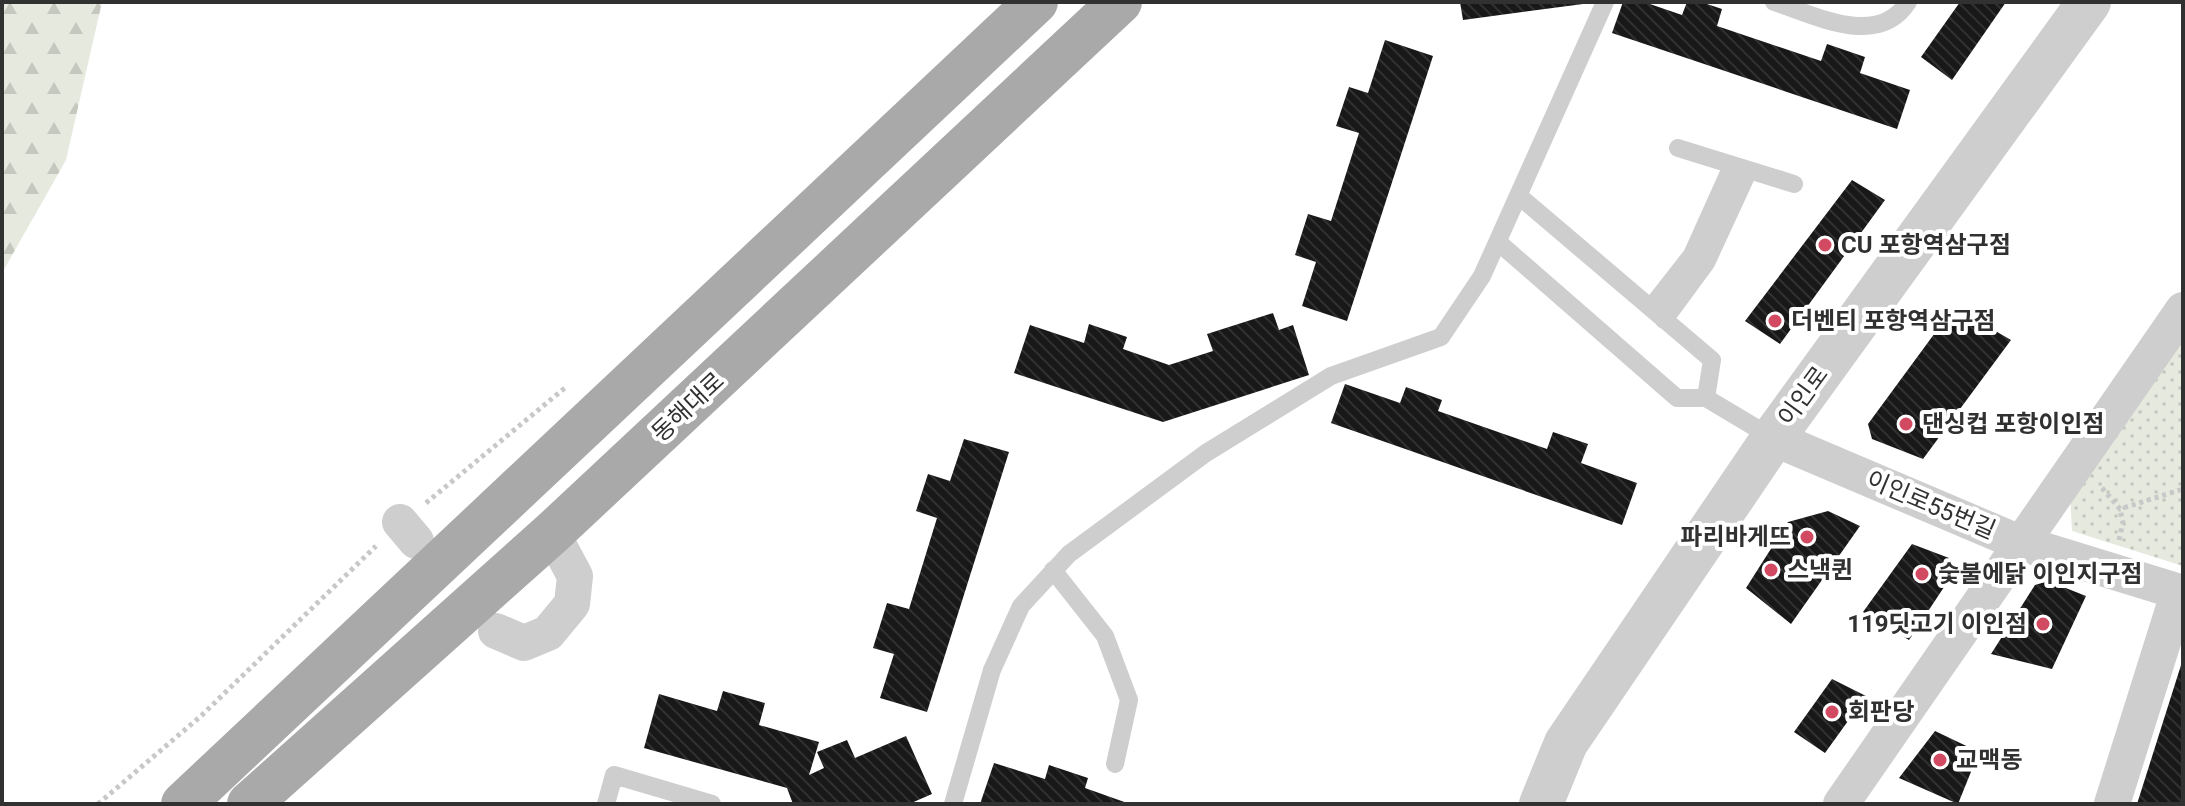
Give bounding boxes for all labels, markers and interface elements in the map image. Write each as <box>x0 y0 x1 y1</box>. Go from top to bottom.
place label: CU 포항역삼구점 <box>1841 231 2011 259</box>
marker: CU 포항역삼구점 <box>1816 236 1834 254</box>
place label: 더벤티 포항역삼구점 <box>1791 307 1996 335</box>
marker: 더벤티 포항역삼구점 <box>1766 312 1784 330</box>
street label: 이인로 <box>1772 361 1834 431</box>
street label: 동해대로 <box>646 367 730 447</box>
place label: 댄싱컵 포항이인점 <box>1922 410 2105 438</box>
marker: 댄싱컵 포항이인점 <box>1897 415 1915 433</box>
street label: 이인로55번길 <box>1862 465 2000 545</box>
place label: 파리바게뜨 <box>1681 523 1791 551</box>
marker: 파리바게뜨 <box>1798 528 1816 546</box>
place label: 스낵퀸 <box>1787 556 1853 584</box>
place label: 숯불에닭 이인지구점 <box>1938 560 2143 588</box>
marker: 스낵퀸 <box>1762 561 1780 579</box>
marker: 숯불에닭 이인지구점 <box>1913 565 1931 583</box>
place label: 119딧고기 이인점 <box>1847 610 2027 638</box>
marker: 119딧고기 이인점 <box>2034 615 2052 633</box>
place label: 회판당 <box>1848 698 1914 726</box>
marker: 회판당 <box>1823 703 1841 721</box>
place label: 교맥동 <box>1956 746 2022 774</box>
marker: 교맥동 <box>1931 751 1949 769</box>

